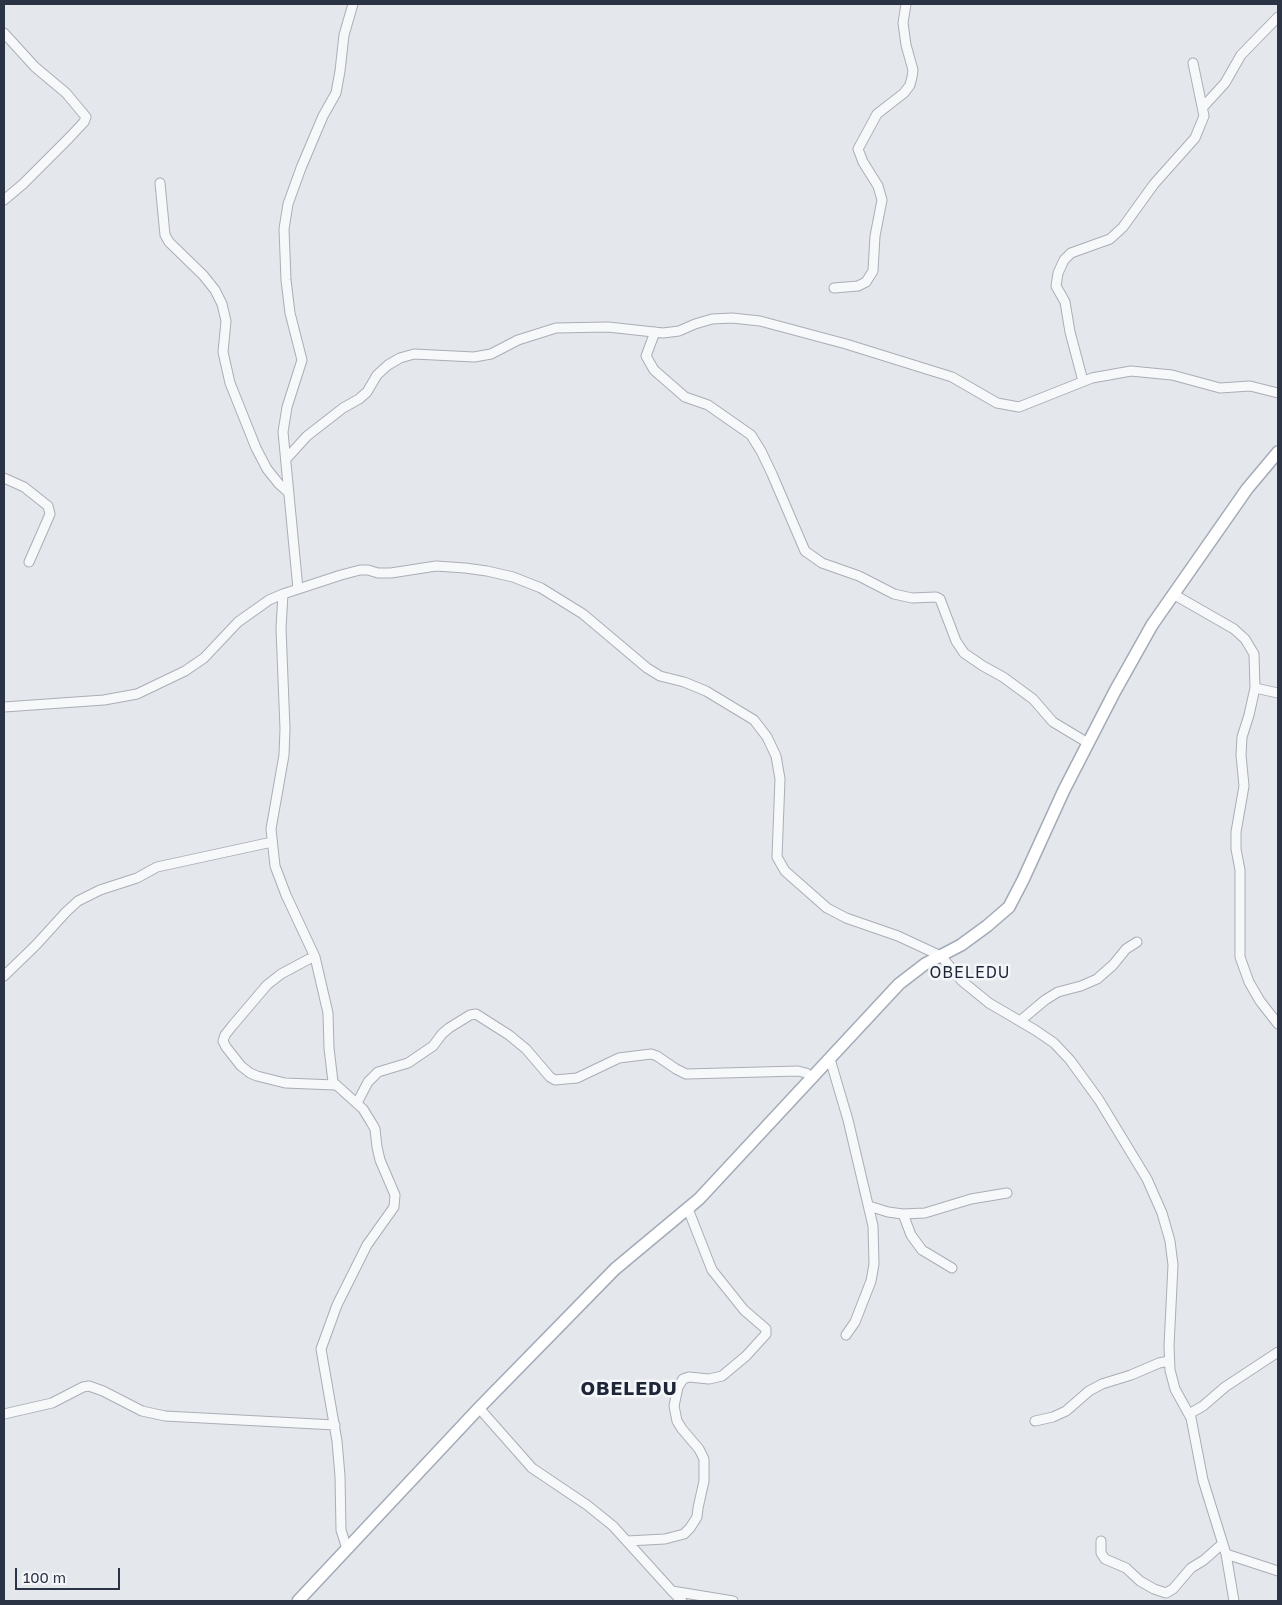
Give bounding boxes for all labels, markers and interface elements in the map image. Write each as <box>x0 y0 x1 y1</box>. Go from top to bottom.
district label: OBELEDU <box>929 963 1011 983</box>
district label: OBELEDU <box>580 1378 678 1400</box>
scale bar <box>18 1558 122 1590</box>
text: 100 m <box>23 1568 66 1586</box>

